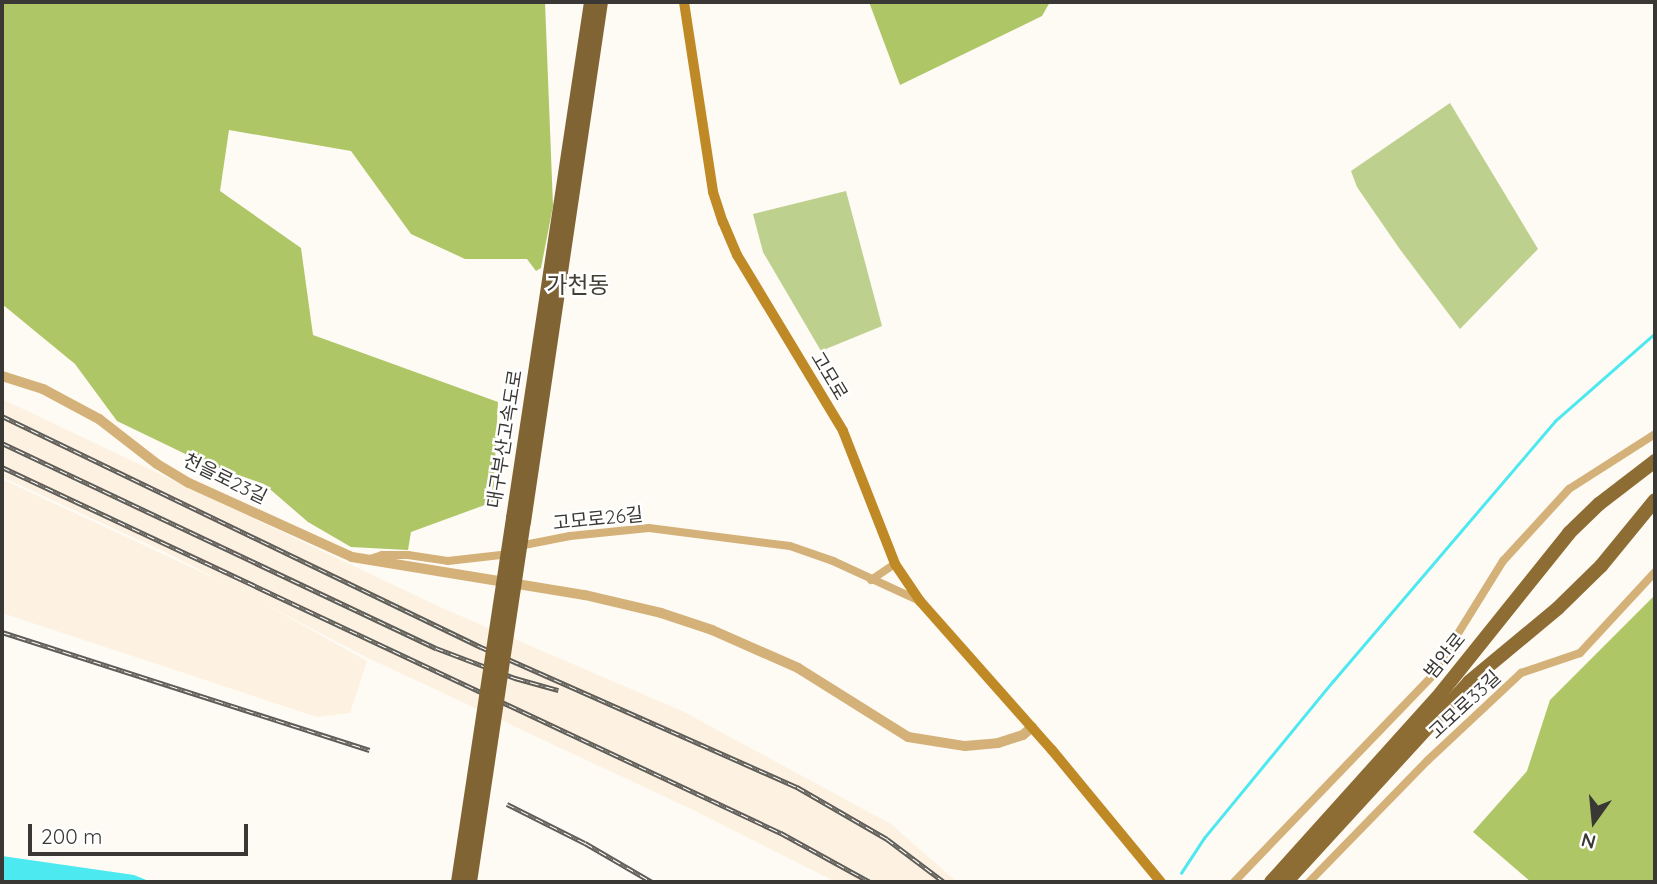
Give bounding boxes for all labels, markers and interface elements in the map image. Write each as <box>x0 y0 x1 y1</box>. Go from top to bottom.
district label: 가천동 <box>546 271 610 299</box>
street label: 고모로 <box>806 348 852 404</box>
street label: 대구부산고속도로 <box>483 368 527 510</box>
street label: 천을로23길 <box>179 449 271 509</box>
street label: 고모로26길 <box>552 503 644 535</box>
street label: 범안로 <box>1420 628 1470 684</box>
street label: 고모로33길 <box>1424 666 1506 744</box>
north arrow <box>1559 786 1629 856</box>
scale bar <box>32 810 252 854</box>
text: 200 m <box>41 823 103 849</box>
text: N <box>1579 828 1598 855</box>

